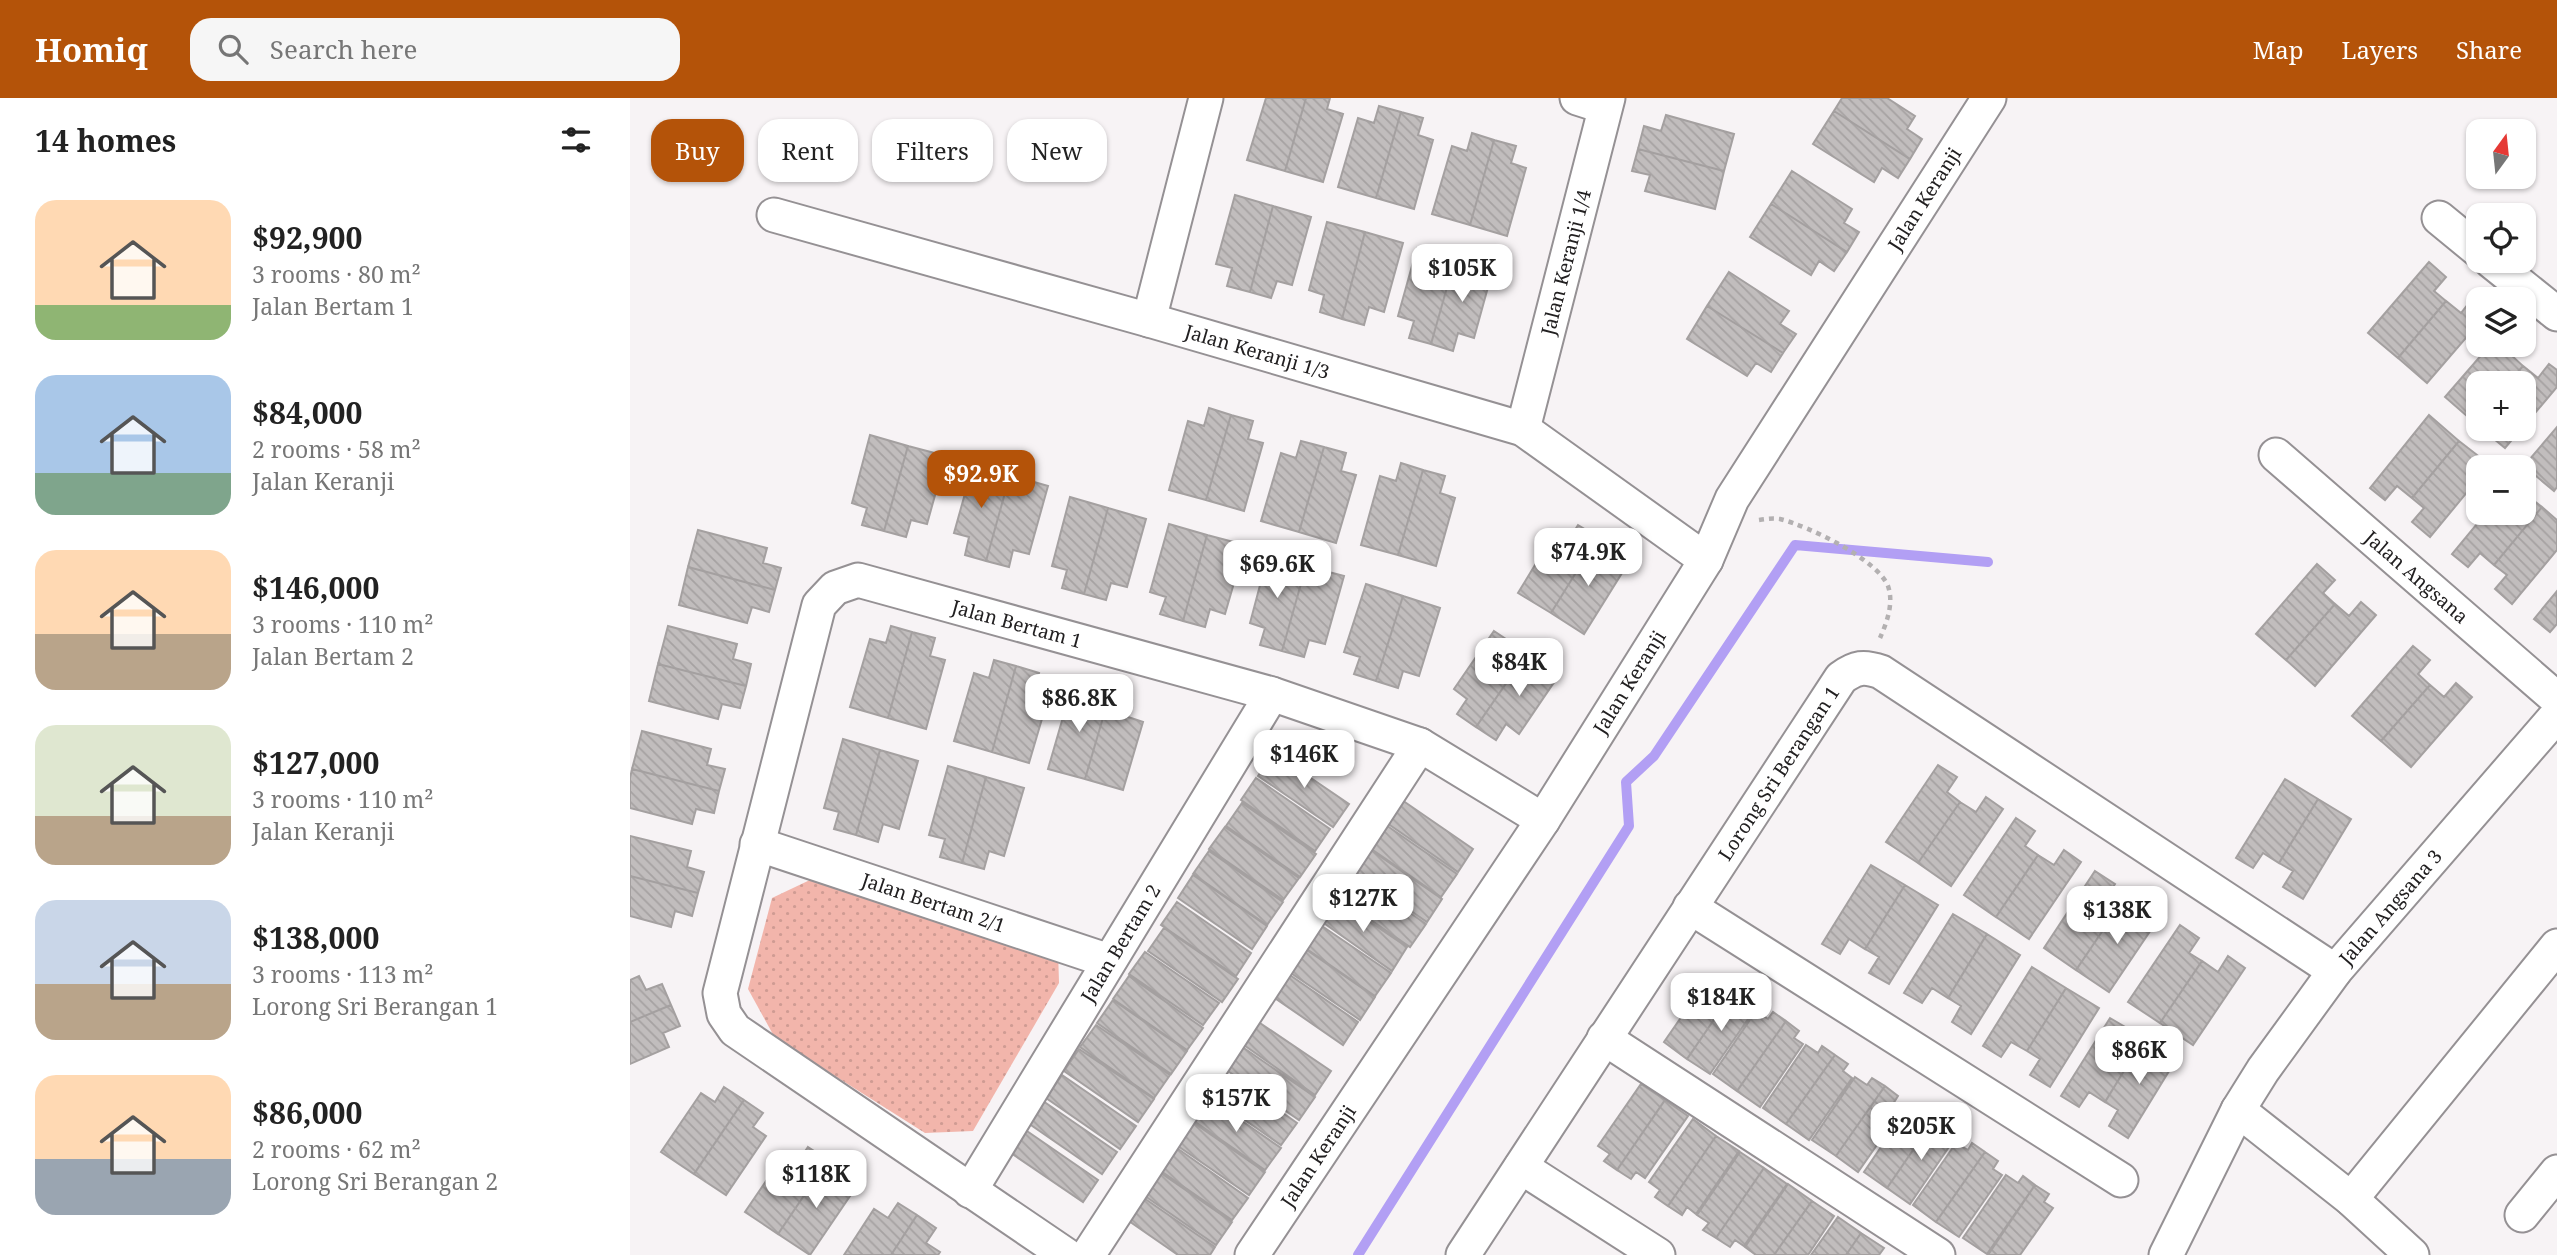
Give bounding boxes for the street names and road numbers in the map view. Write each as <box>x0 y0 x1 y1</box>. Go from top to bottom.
street label: Jalan Keranji <box>1881 142 1967 256</box>
street label: Jalan Keranji 1/4 <box>1534 186 1597 339</box>
street label: Jalan Keranji 1/3 <box>1181 318 1332 385</box>
street label: Jalan Angsana <box>2358 524 2474 629</box>
street label: Jalan Bertam 1 <box>948 593 1085 654</box>
street label: Jalan Keranji <box>1587 625 1672 740</box>
street label: Lorong Sri Berangan 1 <box>1712 681 1845 865</box>
street label: Jalan Angsana 3 <box>2332 844 2448 971</box>
street label: Jalan Bertam 2/1 <box>857 866 1009 939</box>
street label: Jalan Bertam 2 <box>1074 879 1166 1008</box>
street label: Jalan Keranji <box>1274 1100 1362 1213</box>

